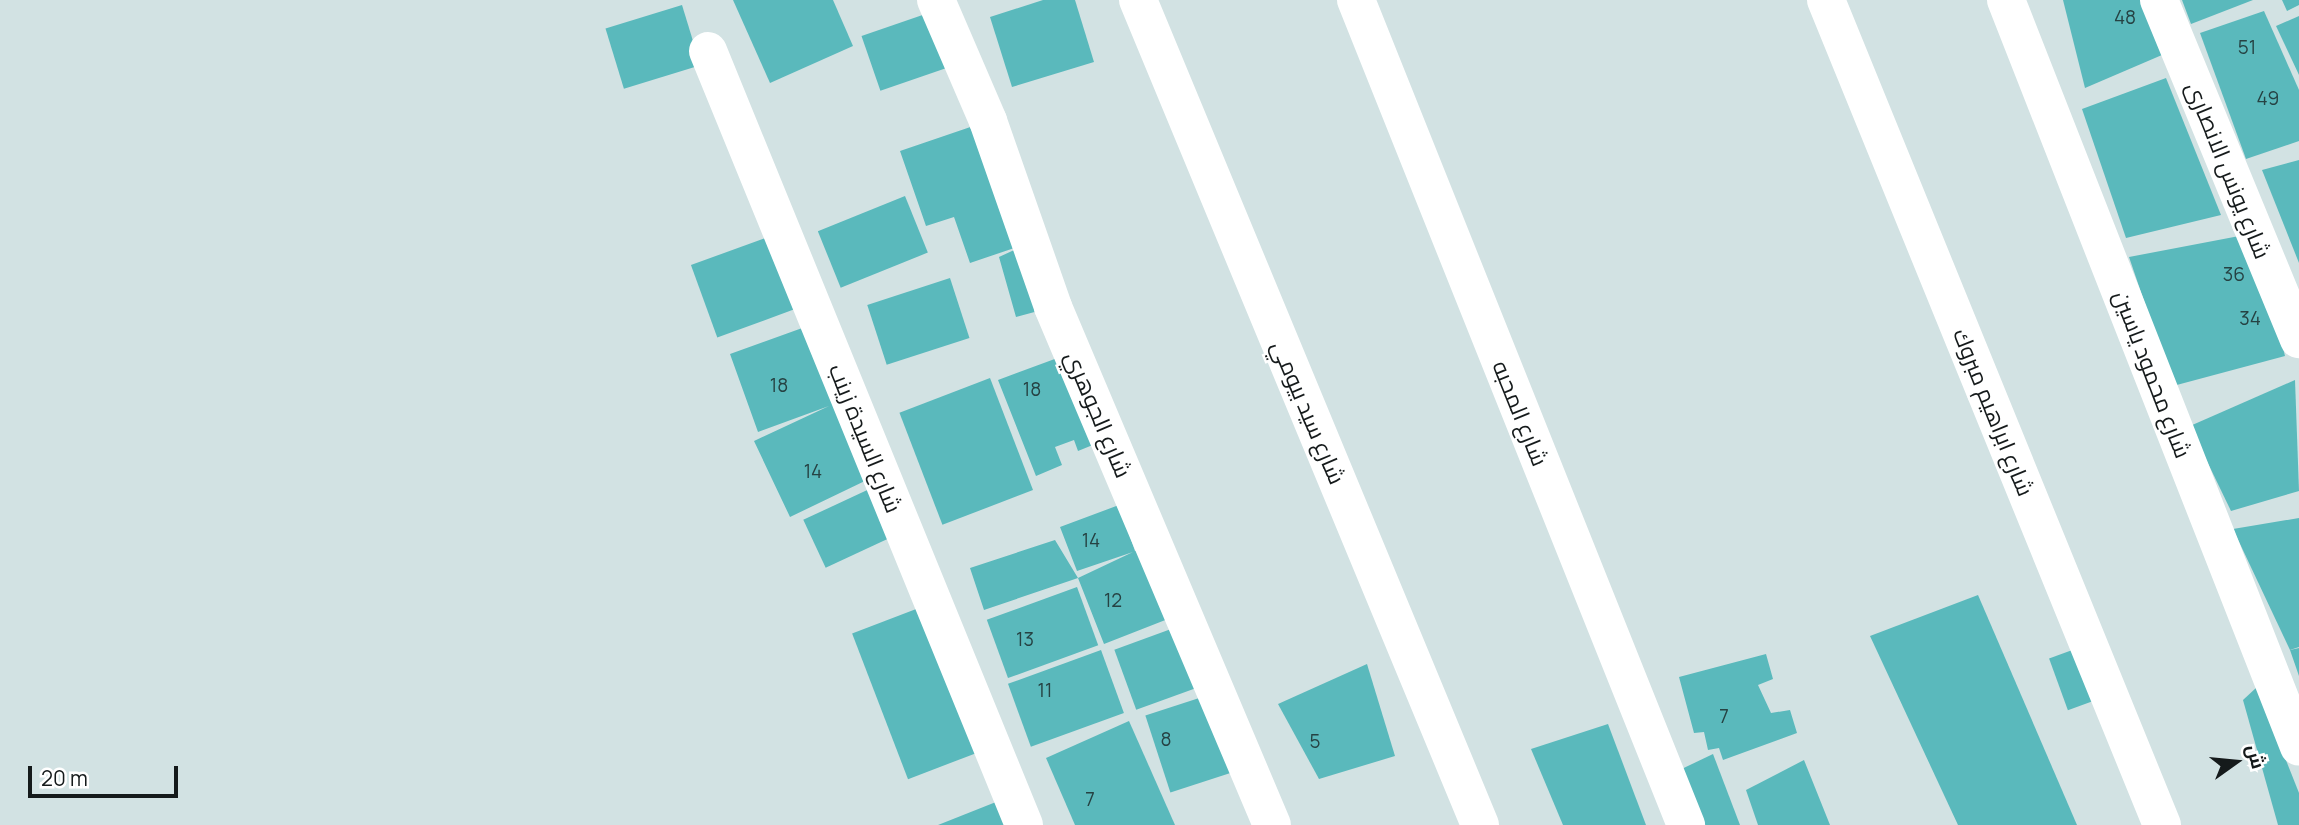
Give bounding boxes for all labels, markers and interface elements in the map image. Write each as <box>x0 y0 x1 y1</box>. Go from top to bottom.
house number: 48 <box>2114 7 2136 29</box>
house number: 51 <box>2238 37 2256 59</box>
street label: شارع يونس الانصارى <box>2181 78 2277 262</box>
house number: 49 <box>2257 88 2279 110</box>
house number: 36 <box>2223 264 2245 286</box>
street label: شارع محمود ياسين <box>2108 286 2198 462</box>
house number: 34 <box>2239 308 2261 330</box>
street label: شارع ابراهيم مبروك <box>1948 324 2040 500</box>
street label: شارع سيد بيومي <box>1266 336 1352 488</box>
street label: شارع الجوهري <box>1060 347 1138 481</box>
street label: شارع المحبه <box>1487 356 1555 470</box>
street label: شارع السيدة زينب <box>824 360 908 516</box>
house number: 18 <box>770 375 788 397</box>
house number: 18 <box>1023 379 1041 401</box>
house number: 14 <box>804 461 822 483</box>
house number: 14 <box>1082 530 1100 552</box>
house number: 12 <box>1104 590 1122 612</box>
house number: 13 <box>1016 629 1034 651</box>
house number: 11 <box>1038 680 1052 702</box>
house number: 7 <box>1719 706 1729 728</box>
north arrow <box>2201 727 2271 797</box>
house number: 8 <box>1160 729 1172 751</box>
house number: 5 <box>1310 731 1320 753</box>
text: ش <box>2241 741 2272 772</box>
scale bar <box>32 752 182 796</box>
text: 20 m <box>41 764 88 792</box>
house number: 7 <box>1085 789 1095 811</box>

